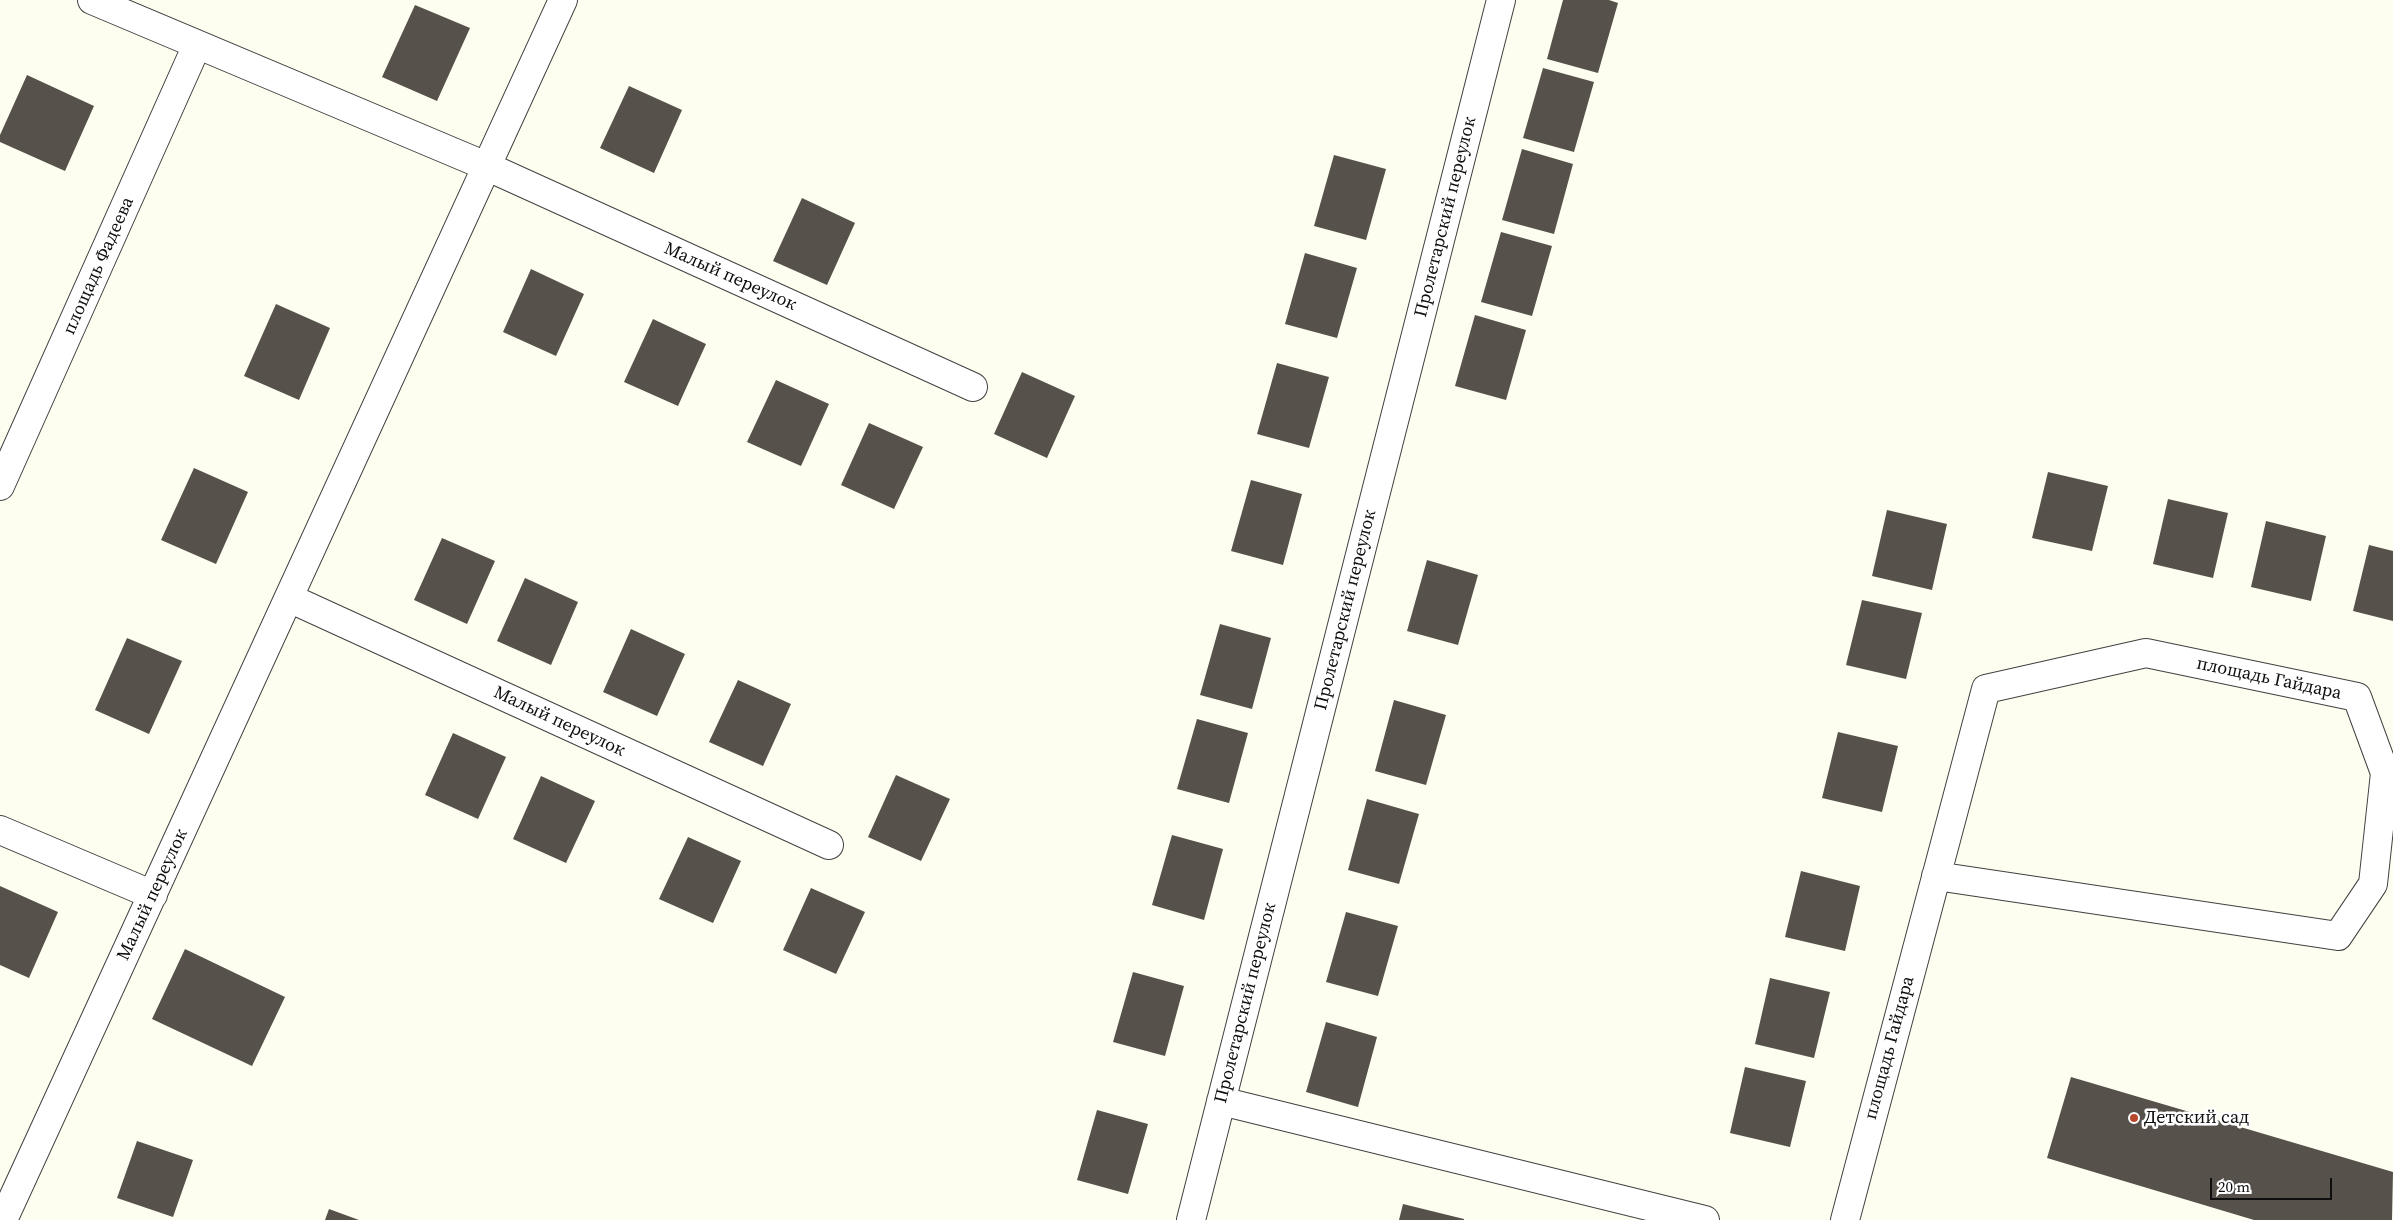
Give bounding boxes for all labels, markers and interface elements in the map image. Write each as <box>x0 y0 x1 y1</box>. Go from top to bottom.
street label: Пролетарский переулок <box>1411 115 1481 319</box>
street label: площадь Фадеева <box>59 194 139 338</box>
street label: Малый переулок <box>660 238 800 316</box>
street label: Пролетарский переулок <box>1311 508 1381 712</box>
street label: площадь Гайдара <box>2194 653 2344 705</box>
street label: Малый переулок <box>490 682 628 762</box>
street label: Малый переулок <box>113 826 193 964</box>
street label: Пролетарский переулок <box>1211 901 1281 1105</box>
street label: площадь Гайдара <box>1860 974 1920 1122</box>
place label: Детский сад <box>2144 1107 2249 1129</box>
marker: Детский сад <box>2128 1112 2140 1124</box>
scale bar <box>2213 1168 2336 1200</box>
text: 20 m <box>2218 1176 2250 1197</box>

